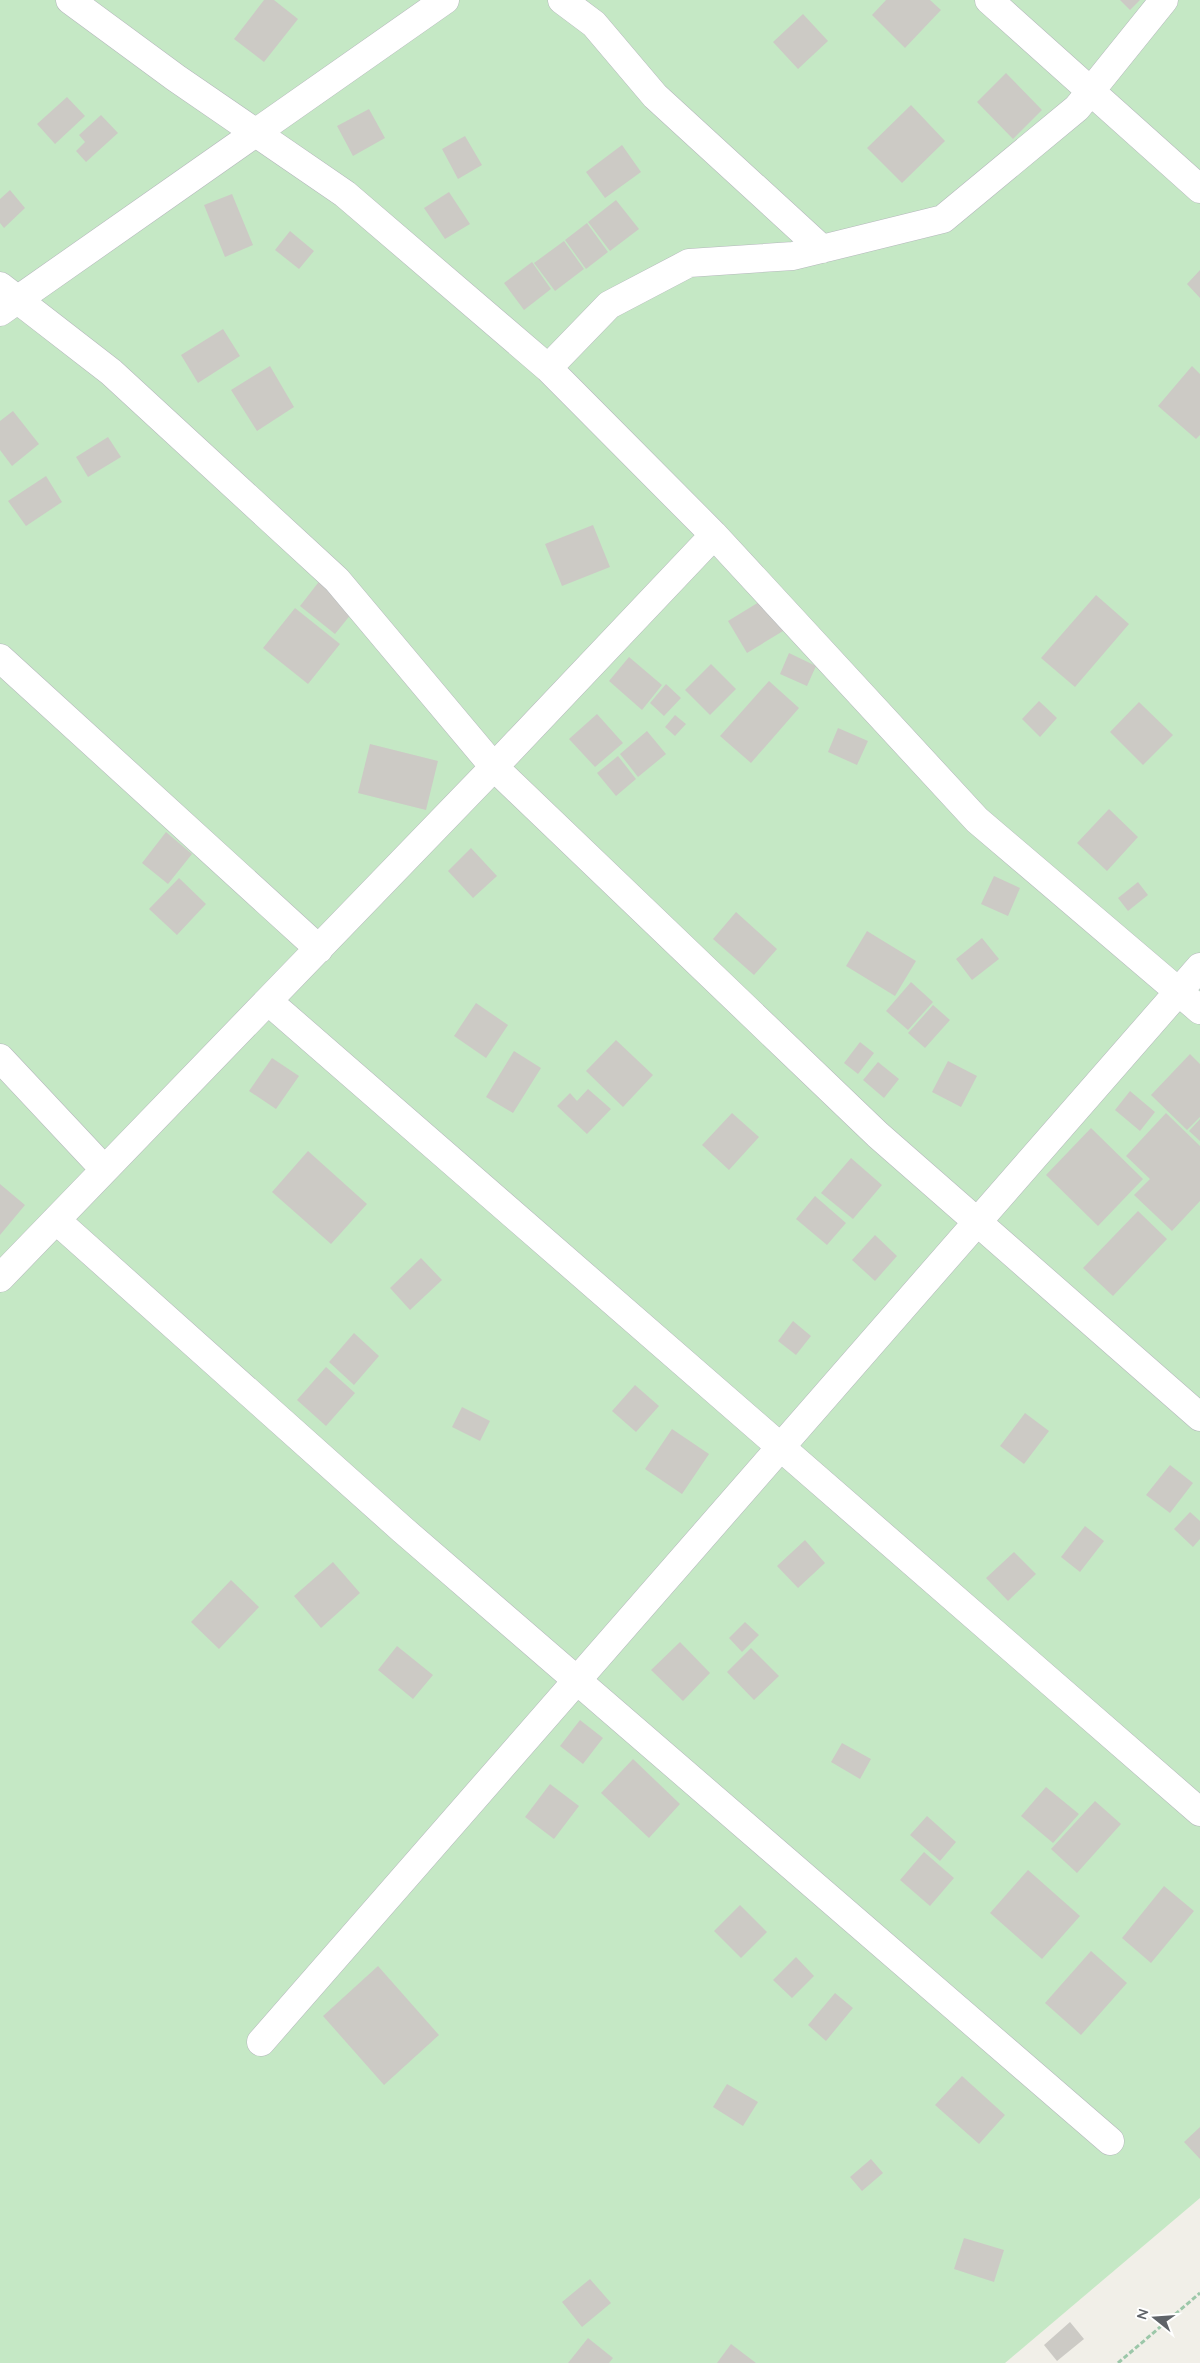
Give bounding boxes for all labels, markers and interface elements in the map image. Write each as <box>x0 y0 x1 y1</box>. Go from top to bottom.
north arrow <box>1130 2293 1180 2343</box>
text: N <box>1132 2307 1153 2322</box>

